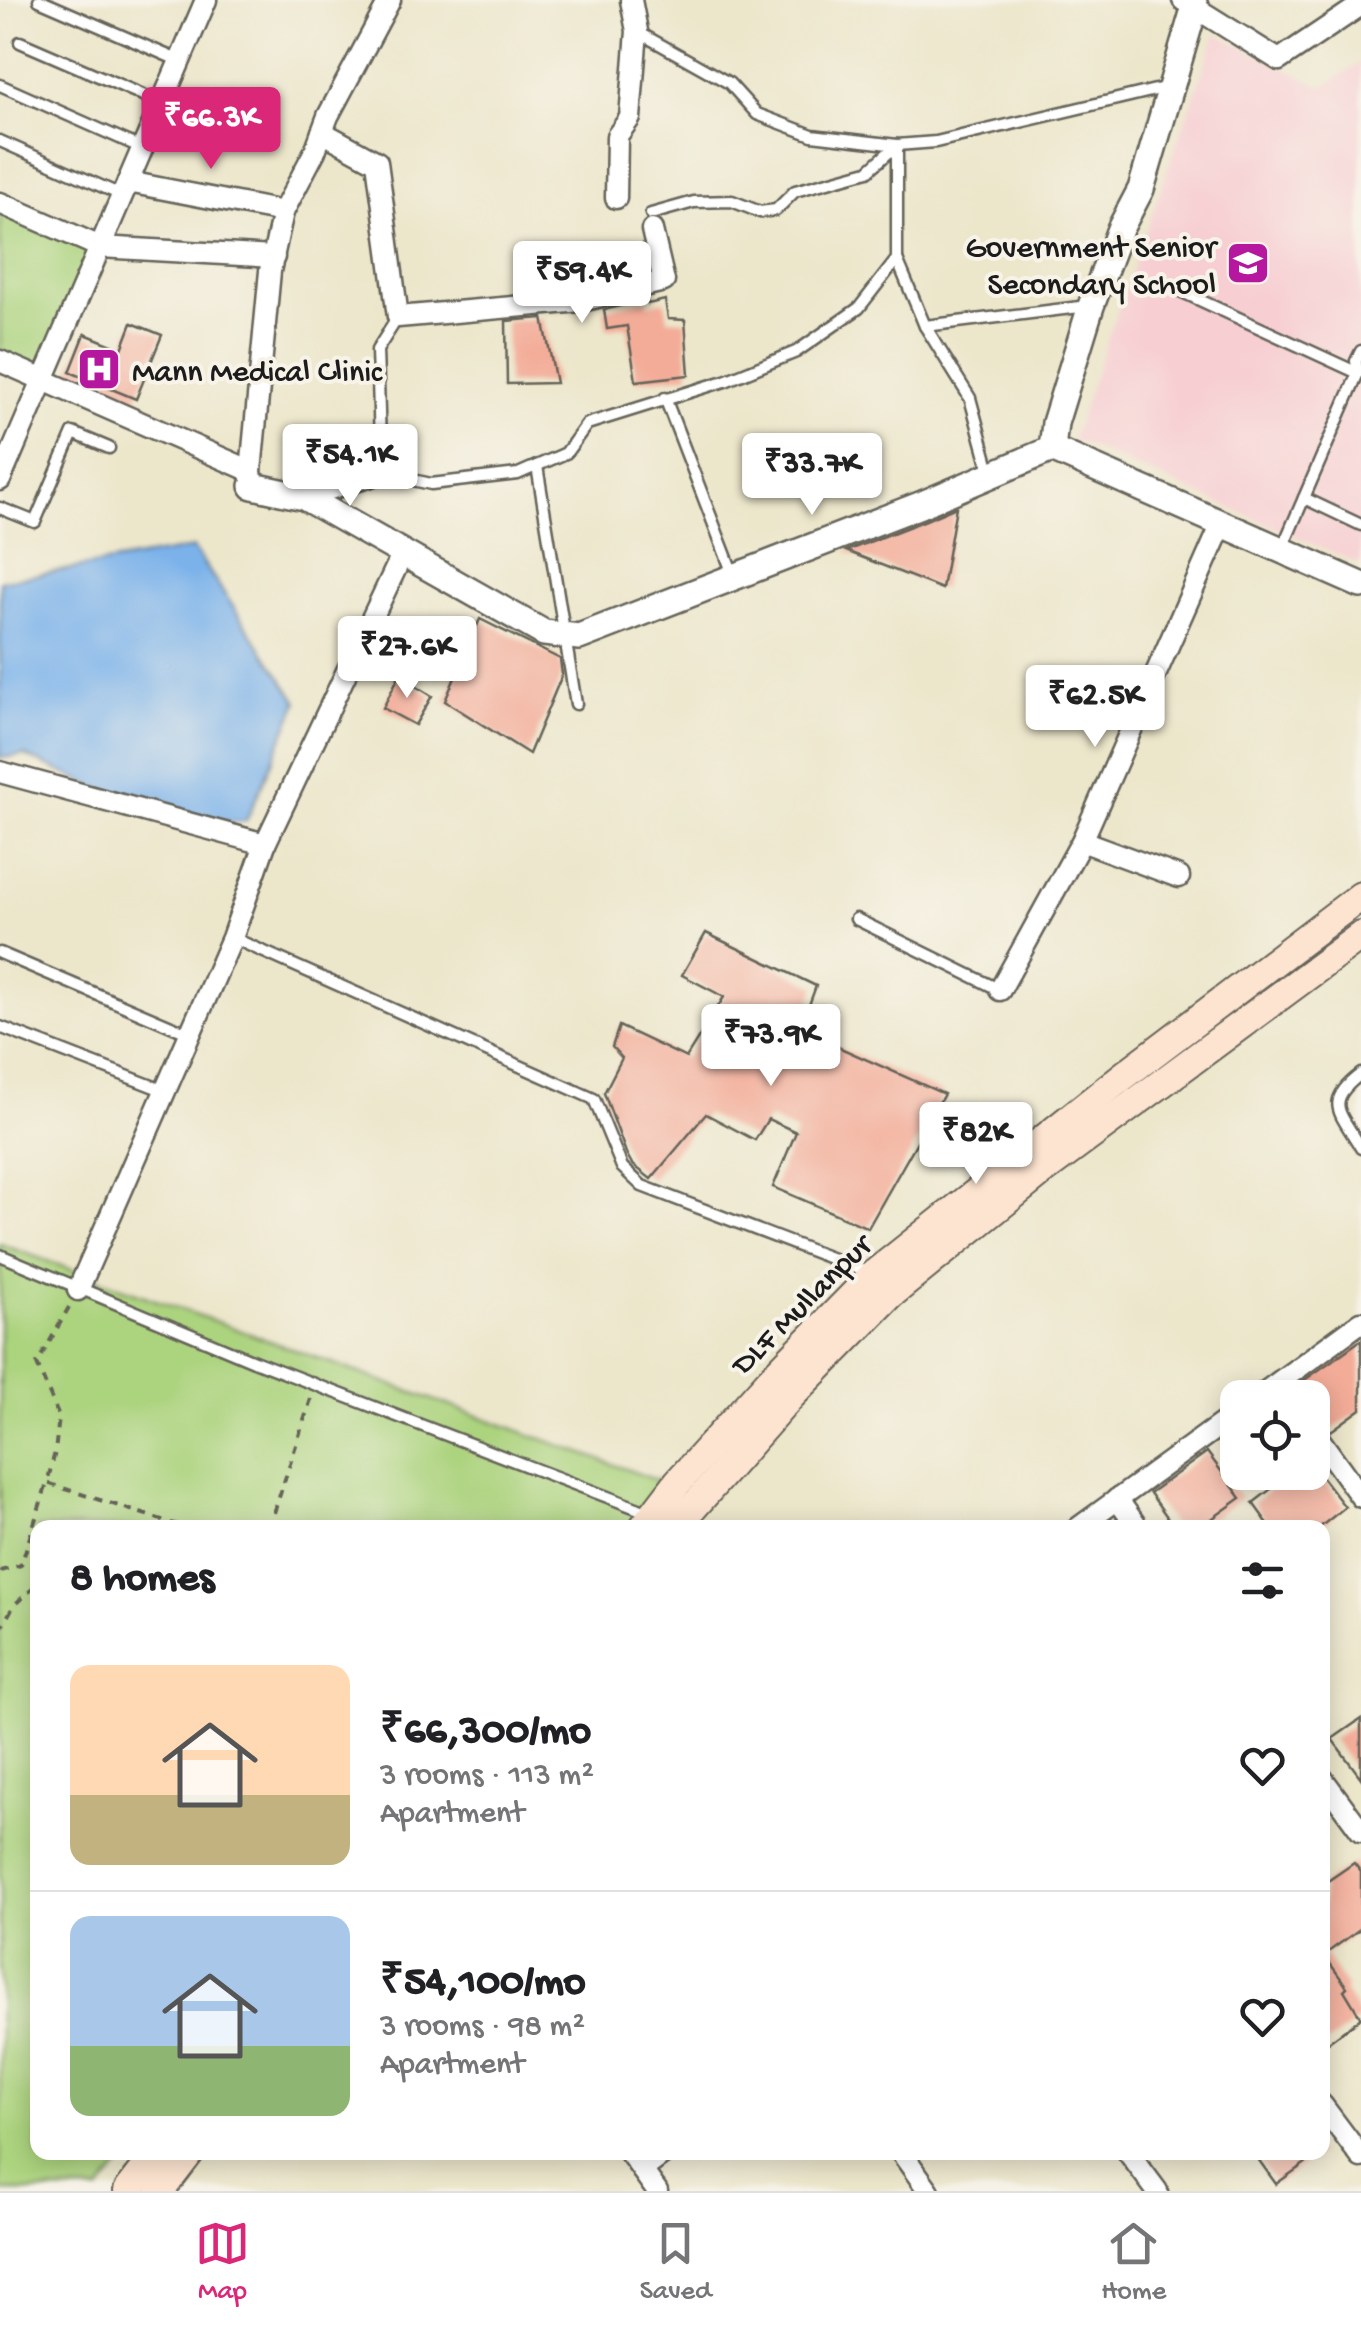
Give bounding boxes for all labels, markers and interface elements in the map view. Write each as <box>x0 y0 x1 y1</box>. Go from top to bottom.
pin: ₹66.3K <box>130 87 292 172</box>
text: ₹66.3K <box>163 100 259 138</box>
place label: Government Senior Secondary School <box>966 231 1219 306</box>
school or university icon: Government Senior Secondary School <box>1225 240 1271 286</box>
pin: ₹59.4K <box>501 241 663 326</box>
text: ₹59.4K <box>535 254 629 292</box>
hospital icon: Mann Medical Clinic <box>76 346 122 392</box>
place label: Mann Medical Clinic <box>132 355 383 393</box>
pin: ₹54.1K <box>269 424 431 509</box>
pin: ₹33.7K <box>731 433 893 518</box>
text: ₹54.1K <box>305 437 395 475</box>
text: ₹33.7K <box>764 446 860 484</box>
pin: ₹27.6K <box>326 616 488 701</box>
text: ₹27.6K <box>360 629 454 667</box>
pin: ₹62.5K <box>1014 665 1176 750</box>
text: ₹62.5K <box>1048 678 1142 716</box>
pin: ₹73.9K <box>690 1004 852 1089</box>
text: ₹73.9K <box>723 1017 819 1055</box>
pin: ₹82K <box>917 1102 1035 1187</box>
text: ₹82K <box>941 1115 1011 1153</box>
street label: DLF Mullanpur <box>724 1227 884 1386</box>
map controls <box>1220 1380 1330 1490</box>
button: locate <box>1220 1380 1330 1490</box>
icon: filters <box>1235 1553 1290 1608</box>
text: 8 homes <box>70 1556 214 1605</box>
icon: home <box>150 1705 270 1825</box>
text: ₹66,300/mo <box>380 1709 591 1758</box>
icon: heart <box>1235 1738 1290 1793</box>
text: 3 rooms · 113 m² <box>380 1758 594 1796</box>
text: Apartment <box>380 1796 524 1834</box>
icon: home <box>150 1956 270 2076</box>
text: ₹54,100/mo <box>380 1960 586 2009</box>
icon: heart <box>1235 1989 1290 2044</box>
text: 3 rooms · 98 m² <box>380 2009 585 2047</box>
text: Apartment <box>380 2047 524 2085</box>
tab: Map <box>195 2216 250 2309</box>
tab: Saved <box>640 2216 711 2309</box>
tab: Home <box>1101 2216 1166 2309</box>

